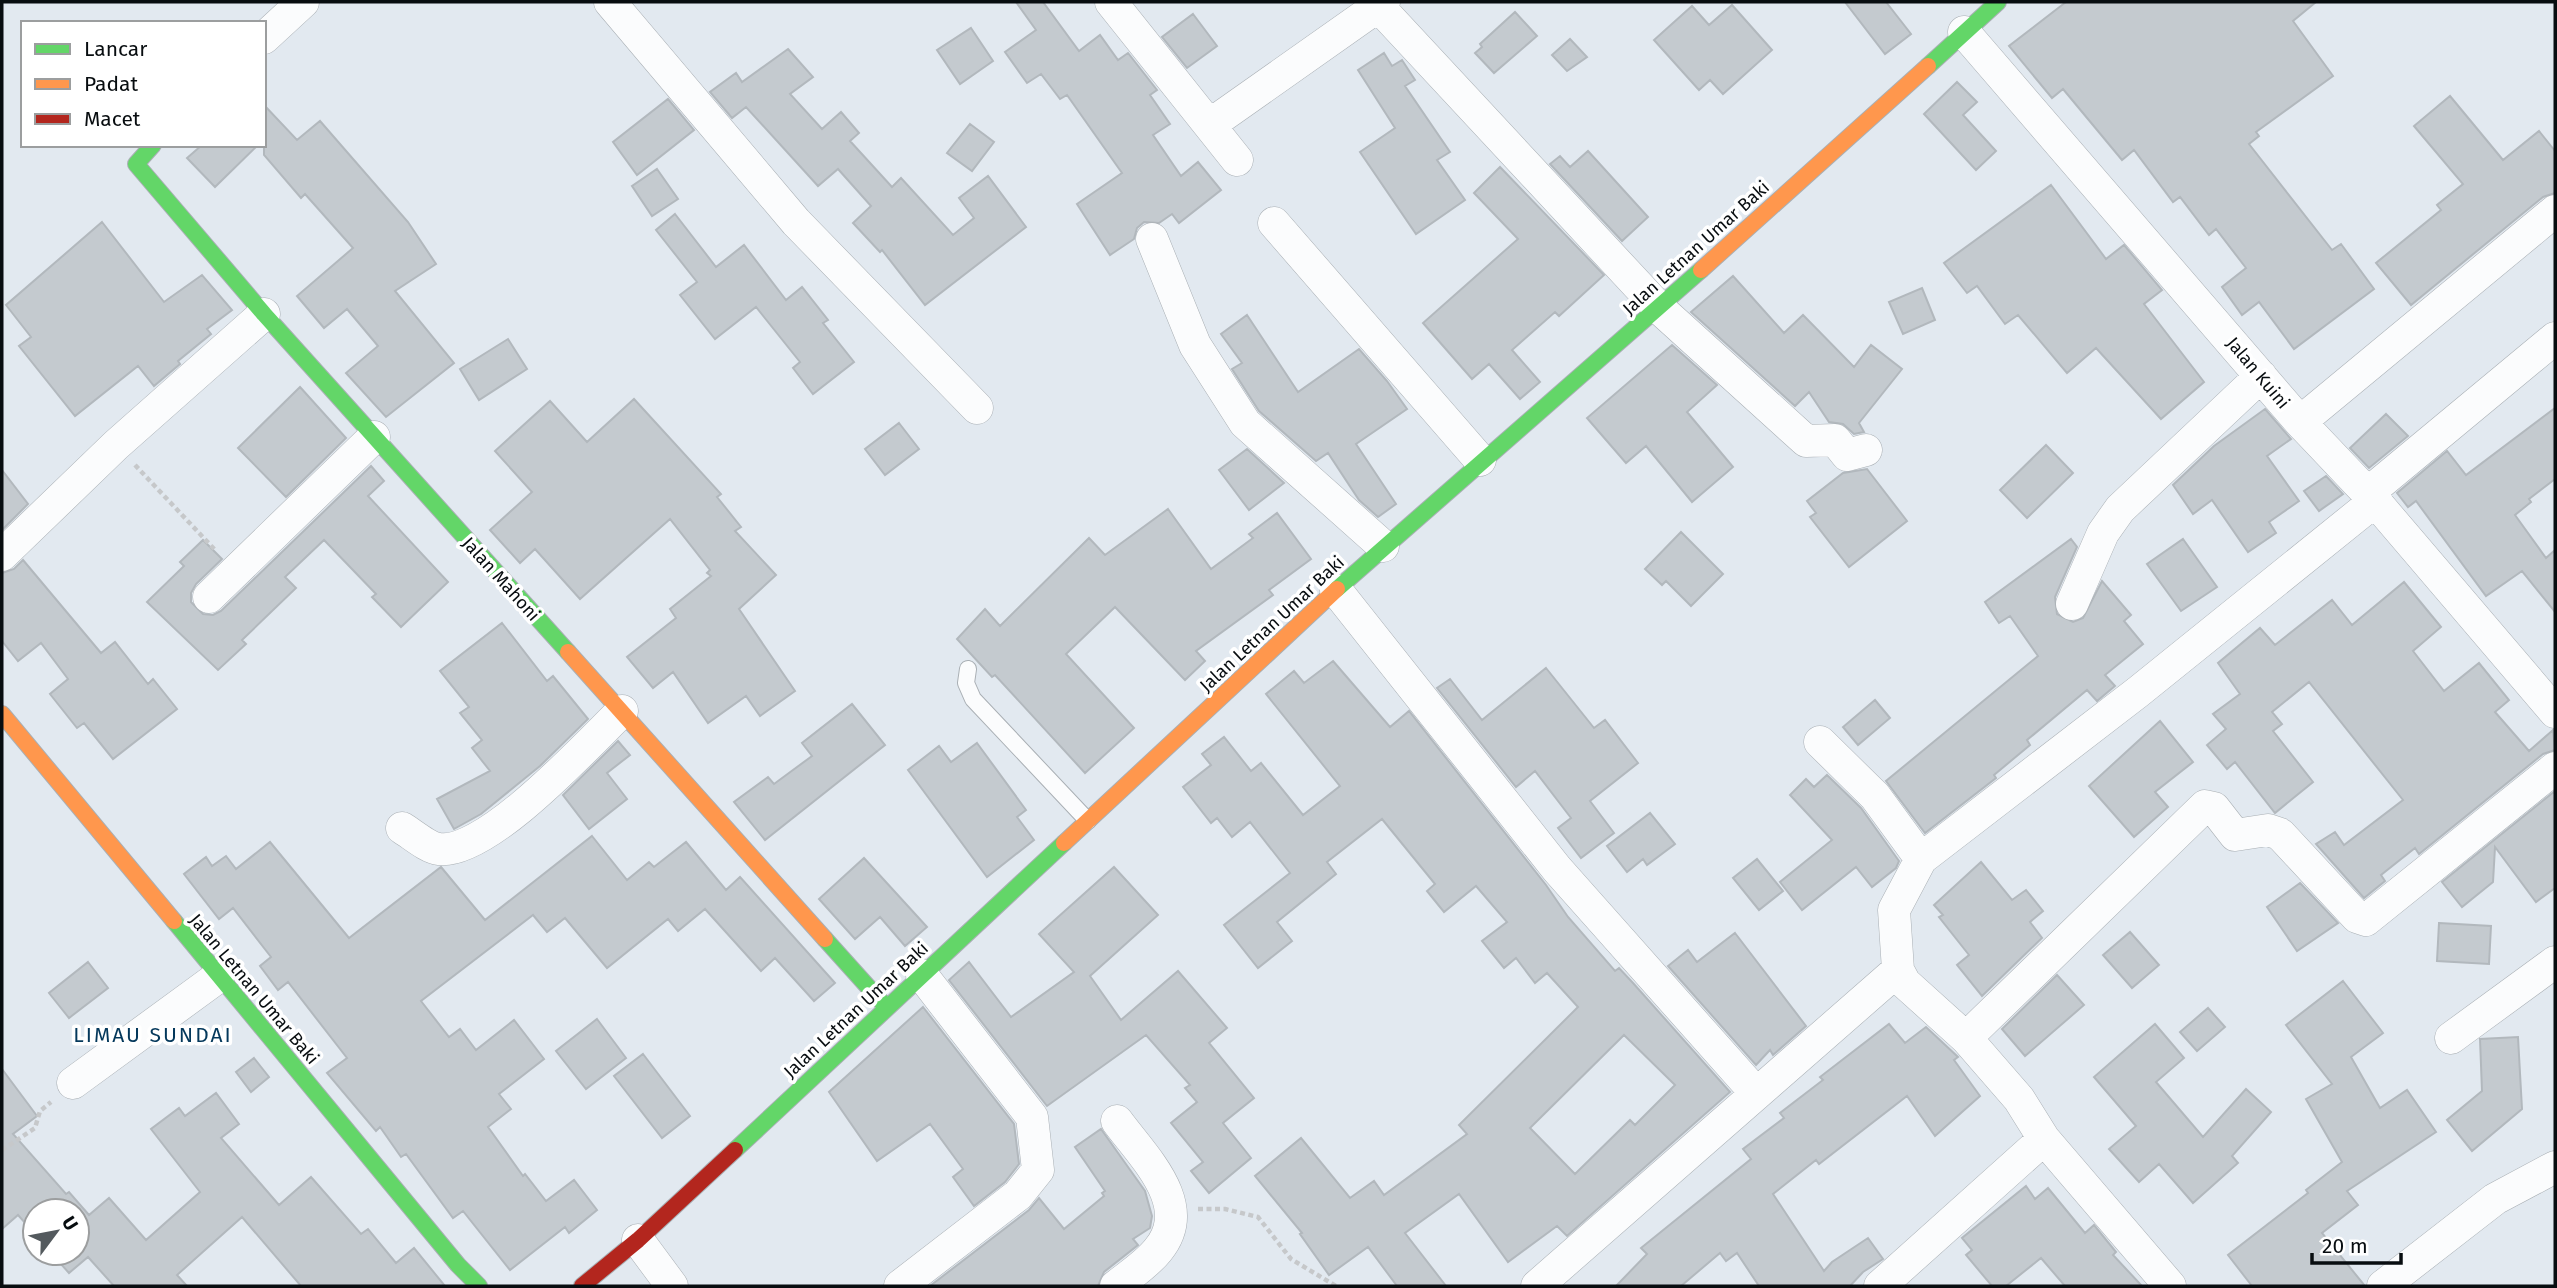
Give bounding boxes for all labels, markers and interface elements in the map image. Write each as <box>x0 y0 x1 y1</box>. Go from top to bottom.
legend <box>21 21 266 147</box>
text: Lancar <box>84 36 147 62</box>
text: Padat <box>84 71 138 97</box>
text: Macet <box>84 106 141 132</box>
street label: Jalan Letnan Umar Baki <box>1618 176 1774 320</box>
street label: Jalan Kuini <box>2222 333 2294 413</box>
street label: Jalan Mahoni <box>457 532 545 626</box>
street label: Jalan Letnan Umar Baki <box>1195 551 1349 697</box>
street label: Jalan Letnan Umar Baki <box>185 909 323 1069</box>
street label: Jalan Letnan Umar Baki <box>779 937 933 1083</box>
district label: LIMAU SUNDAI <box>73 1022 233 1048</box>
north arrow <box>21 1197 91 1267</box>
text: U <box>57 1212 83 1235</box>
scale bar <box>2312 1222 2401 1266</box>
text: 20 m <box>2322 1233 2368 1259</box>

